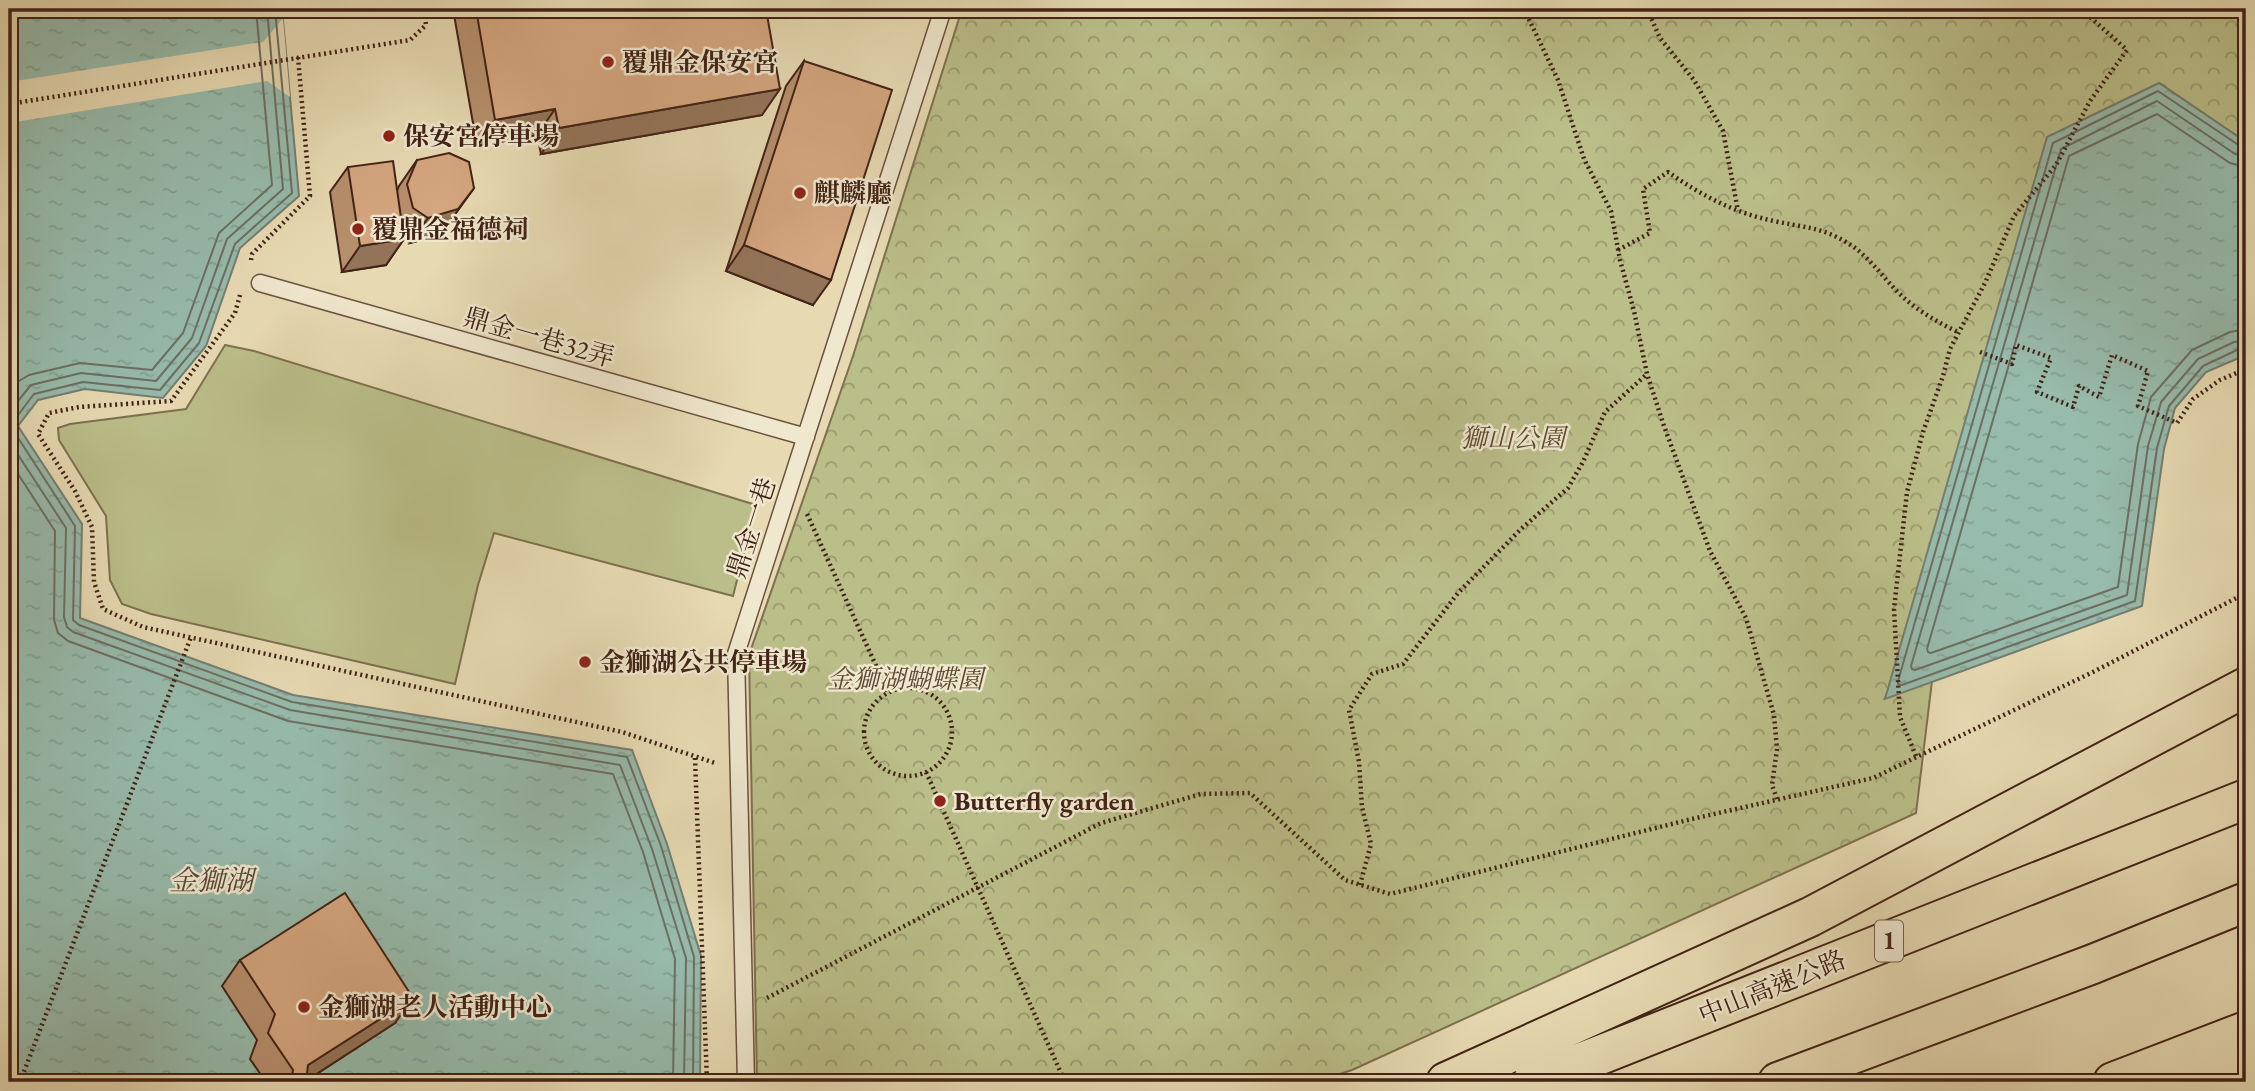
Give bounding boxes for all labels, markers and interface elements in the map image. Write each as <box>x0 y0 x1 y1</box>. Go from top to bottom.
place label: 覆鼎金保安宮 <box>622 45 778 79</box>
marker: 覆鼎金保安宮 <box>600 54 616 70</box>
place label: 保安宮停車場 <box>403 119 559 153</box>
marker: 保安宮停車場 <box>381 128 397 144</box>
place label: 麒麟廳 <box>814 176 892 210</box>
marker: 麒麟廳 <box>792 185 808 201</box>
place label: 覆鼎金福德祠 <box>372 212 528 246</box>
marker: 覆鼎金福德祠 <box>350 221 366 237</box>
street label: 鼎金一巷32弄 <box>460 299 618 375</box>
park label: 獅山公園 <box>1461 421 1569 455</box>
street label: 鼎金一巷 <box>719 473 783 583</box>
place label: 金獅湖公共停車場 <box>599 645 807 679</box>
marker: 金獅湖公共停車場 <box>577 654 593 670</box>
park label: 金獅湖蝴蝶園 <box>827 662 987 696</box>
place label: Butterfly garden <box>954 784 1135 818</box>
marker: Butterfly garden <box>932 793 948 809</box>
water label: 金獅湖 <box>169 862 258 898</box>
road number: 1 <box>1875 920 1903 961</box>
street label: 中山高速公路 <box>1693 942 1851 1032</box>
place label: 金獅湖老人活動中心 <box>318 990 552 1024</box>
marker: 金獅湖老人活動中心 <box>296 999 312 1015</box>

